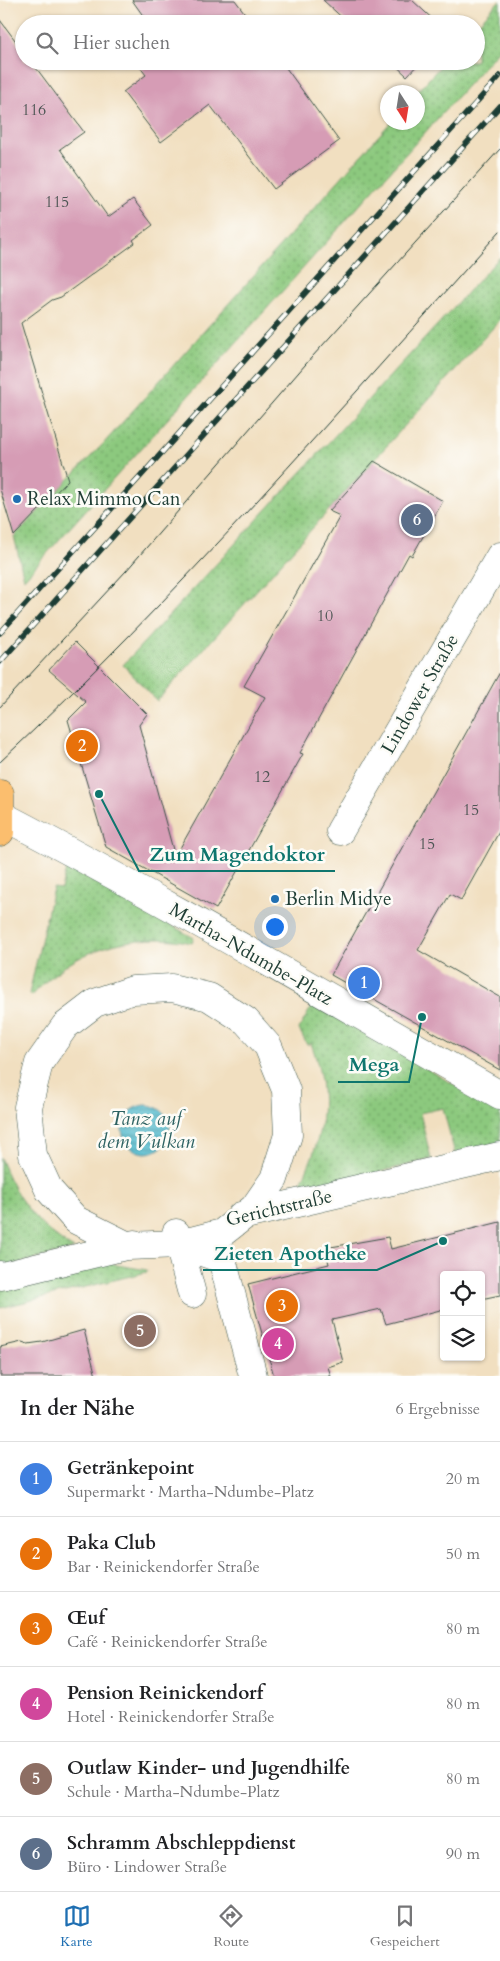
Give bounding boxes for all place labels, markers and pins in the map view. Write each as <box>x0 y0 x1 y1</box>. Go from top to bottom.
place label: Relax Mimmo Can <box>27 486 181 512</box>
marker: Relax Mimmo Can <box>11 493 23 505</box>
pin: 6 <box>401 501 433 539</box>
pin: 2 <box>66 727 98 765</box>
callout: Zum Magendoktor <box>139 836 335 871</box>
place label: Berlin Midye <box>285 886 392 912</box>
marker: Berlin Midye <box>269 893 281 905</box>
pin: 1 <box>348 964 380 1002</box>
callout: Mega <box>338 1047 409 1082</box>
callout: Zieten Apotheke <box>203 1235 377 1270</box>
pin: 3 <box>266 1287 298 1325</box>
pin: 5 <box>124 1312 156 1350</box>
pin: 4 <box>262 1325 294 1363</box>

